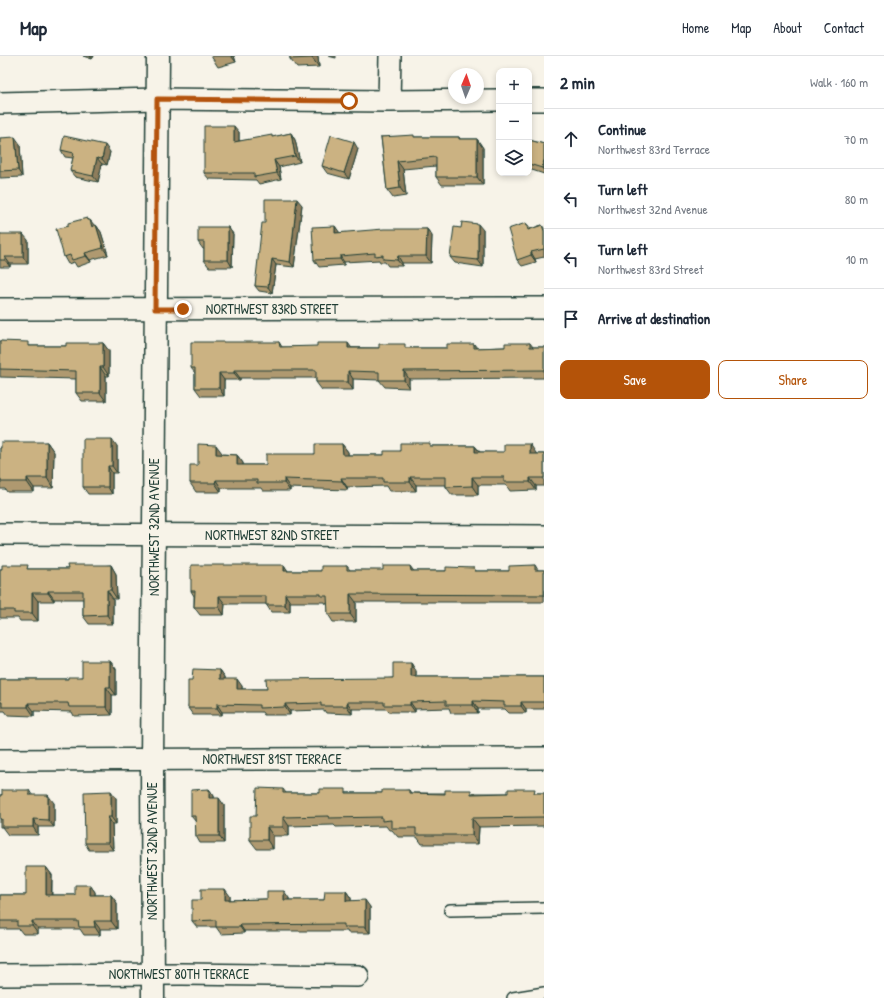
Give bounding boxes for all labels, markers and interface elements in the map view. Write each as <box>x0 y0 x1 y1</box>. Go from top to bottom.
text: Map <box>20 15 47 41</box>
text: Home <box>682 18 709 37</box>
text: Map <box>731 18 751 37</box>
text: About <box>773 18 802 37</box>
text: Contact <box>824 18 864 37</box>
north arrow <box>448 68 484 104</box>
map controls <box>496 68 532 176</box>
button: + <box>496 68 532 104</box>
text: 2 min <box>560 71 595 94</box>
text: Walk · 160 m <box>810 73 868 91</box>
route start <box>340 92 358 110</box>
button: − <box>496 104 532 140</box>
text: Continue <box>598 119 646 140</box>
icon: ahead <box>560 128 582 150</box>
text: 70 m <box>844 130 868 148</box>
button: layers <box>496 140 532 176</box>
text: Northwest 83rd Terrace <box>598 140 710 158</box>
text: Turn left <box>598 179 648 200</box>
icon: left <box>560 188 582 210</box>
text: 80 m <box>845 190 868 208</box>
text: Northwest 32nd Avenue <box>598 200 708 218</box>
text: Turn left <box>598 239 648 260</box>
icon: left <box>560 248 582 270</box>
text: 10 m <box>846 250 868 268</box>
text: Northwest 83rd Street <box>598 260 704 278</box>
street label: NORTHWEST 83RD STREET <box>206 299 339 318</box>
route end <box>174 300 192 318</box>
icon: arrive <box>560 308 582 330</box>
text: Arrive at destination <box>598 308 710 329</box>
button: Save <box>560 360 710 399</box>
button: Share <box>718 360 868 399</box>
street label: NORTHWEST 32ND AVENUE <box>144 458 163 596</box>
street label: NORTHWEST 82ND STREET <box>205 525 339 544</box>
street label: NORTHWEST 81ST TERRACE <box>202 749 342 768</box>
street label: NORTHWEST 32ND AVENUE <box>142 782 161 920</box>
street label: NORTHWEST 80TH TERRACE <box>109 964 249 983</box>

